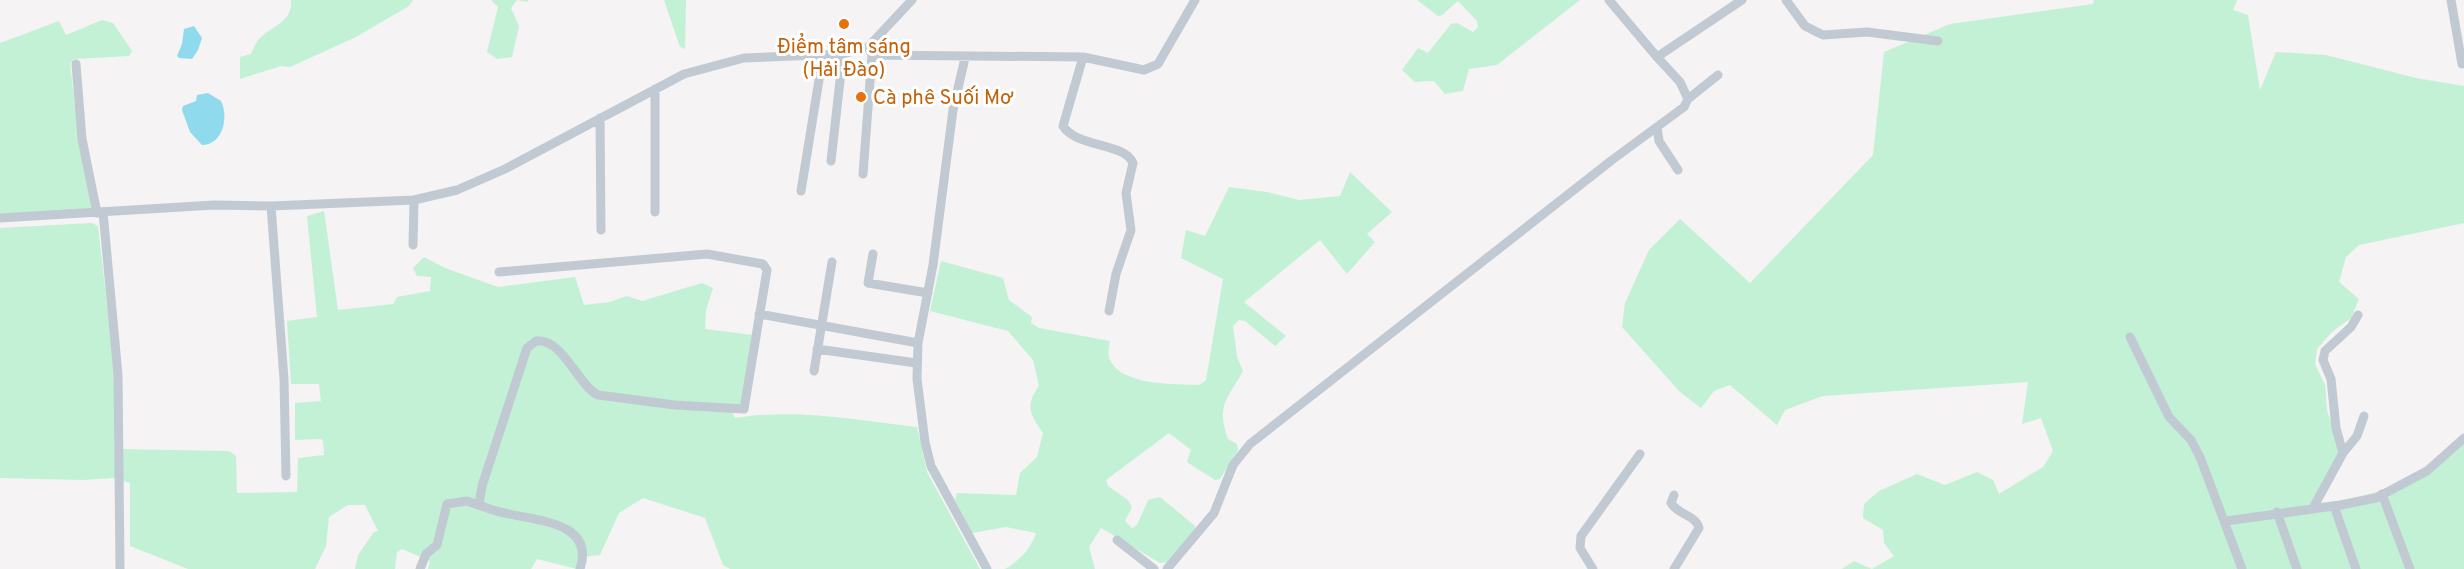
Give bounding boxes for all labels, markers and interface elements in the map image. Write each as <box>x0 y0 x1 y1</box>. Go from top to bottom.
marker: Điểm tâm sáng (Hải Đào) <box>837 17 851 31</box>
place label: Điểm tâm sáng (Hải Đào) <box>777 32 911 84</box>
place label: Cà phê Suối Mơ <box>873 85 1014 112</box>
marker: Cà phê Suối Mơ <box>854 90 868 104</box>

